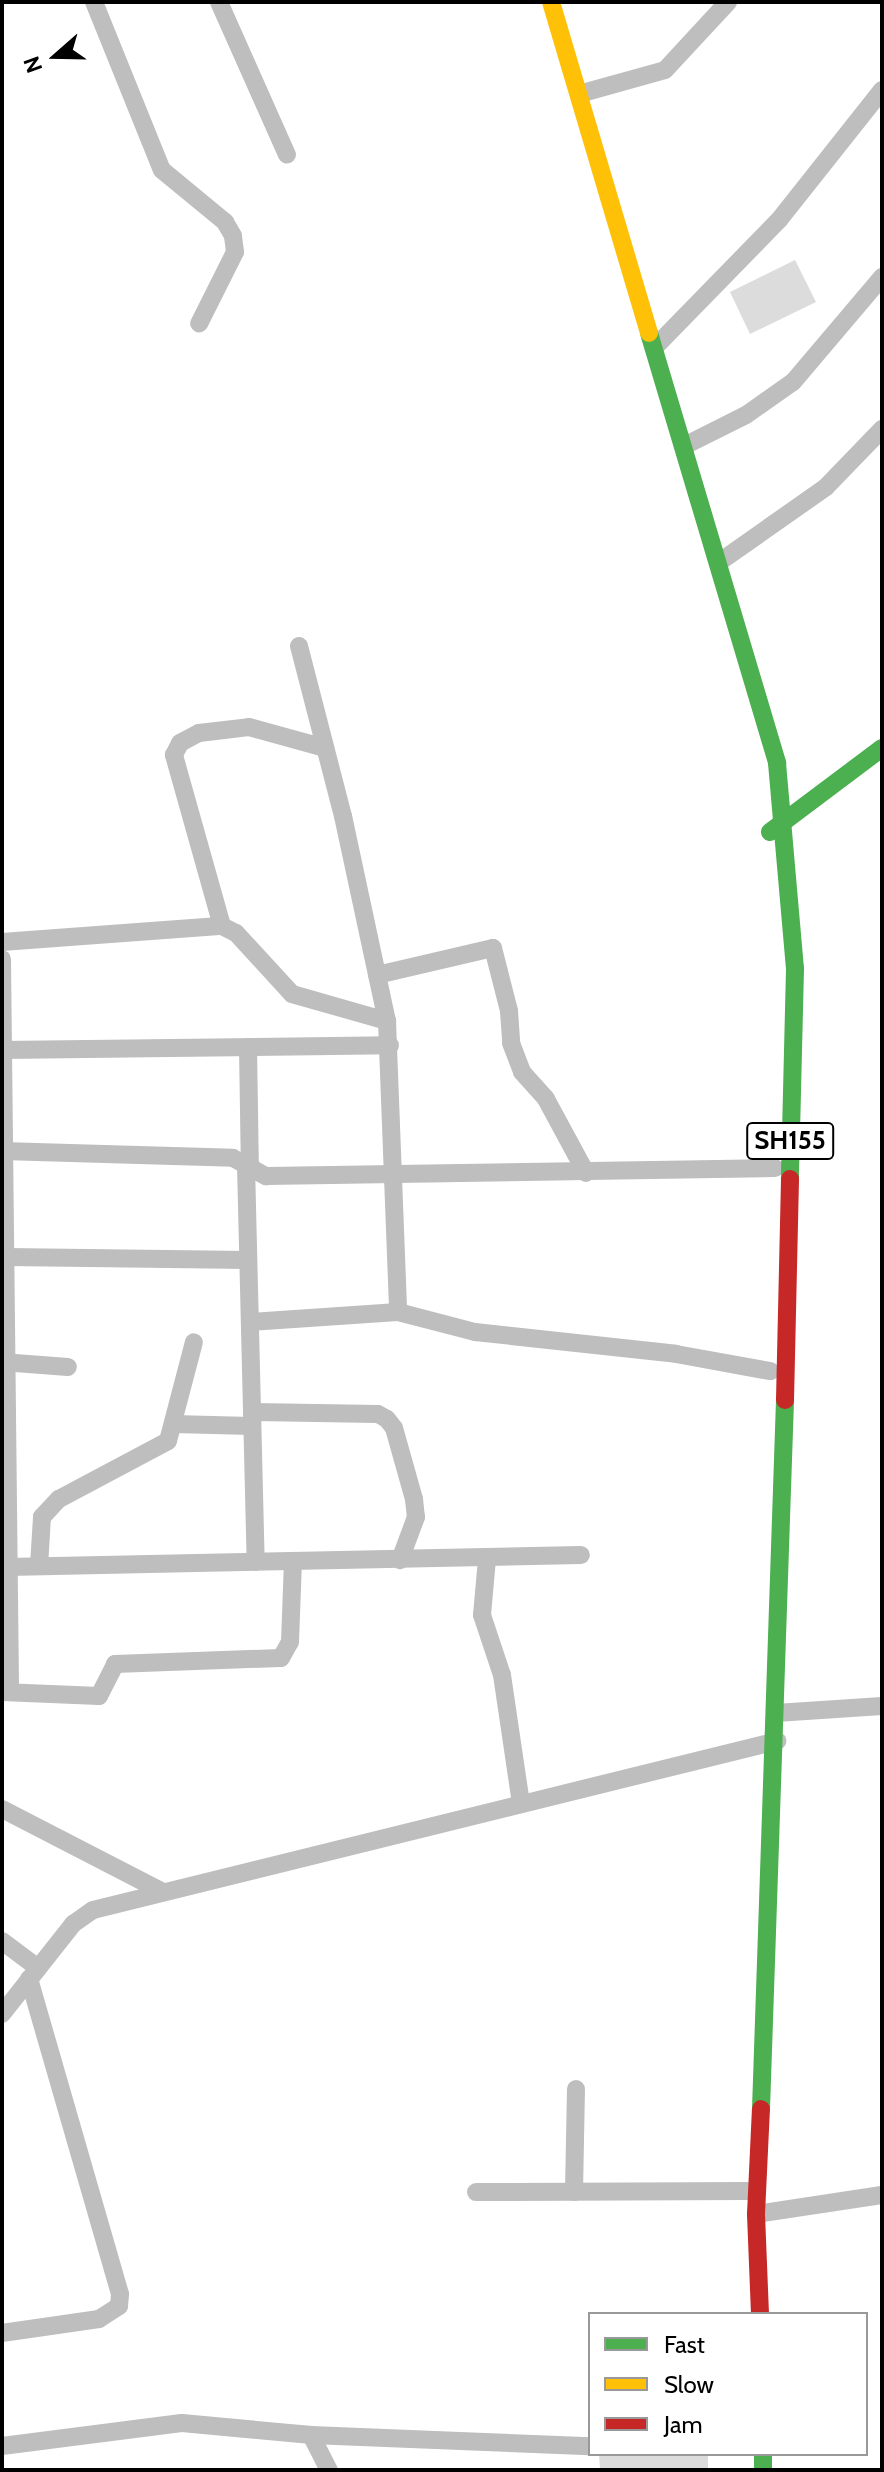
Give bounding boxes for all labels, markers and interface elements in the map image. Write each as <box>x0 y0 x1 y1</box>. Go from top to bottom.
north arrow <box>16 16 96 96</box>
text: N <box>18 52 48 76</box>
road number: SH155 <box>746 1119 834 1163</box>
legend <box>588 2312 868 2456</box>
text: Fast <box>664 2330 705 2359</box>
text: Slow <box>664 2370 714 2399</box>
text: Jam <box>664 2410 702 2439</box>

